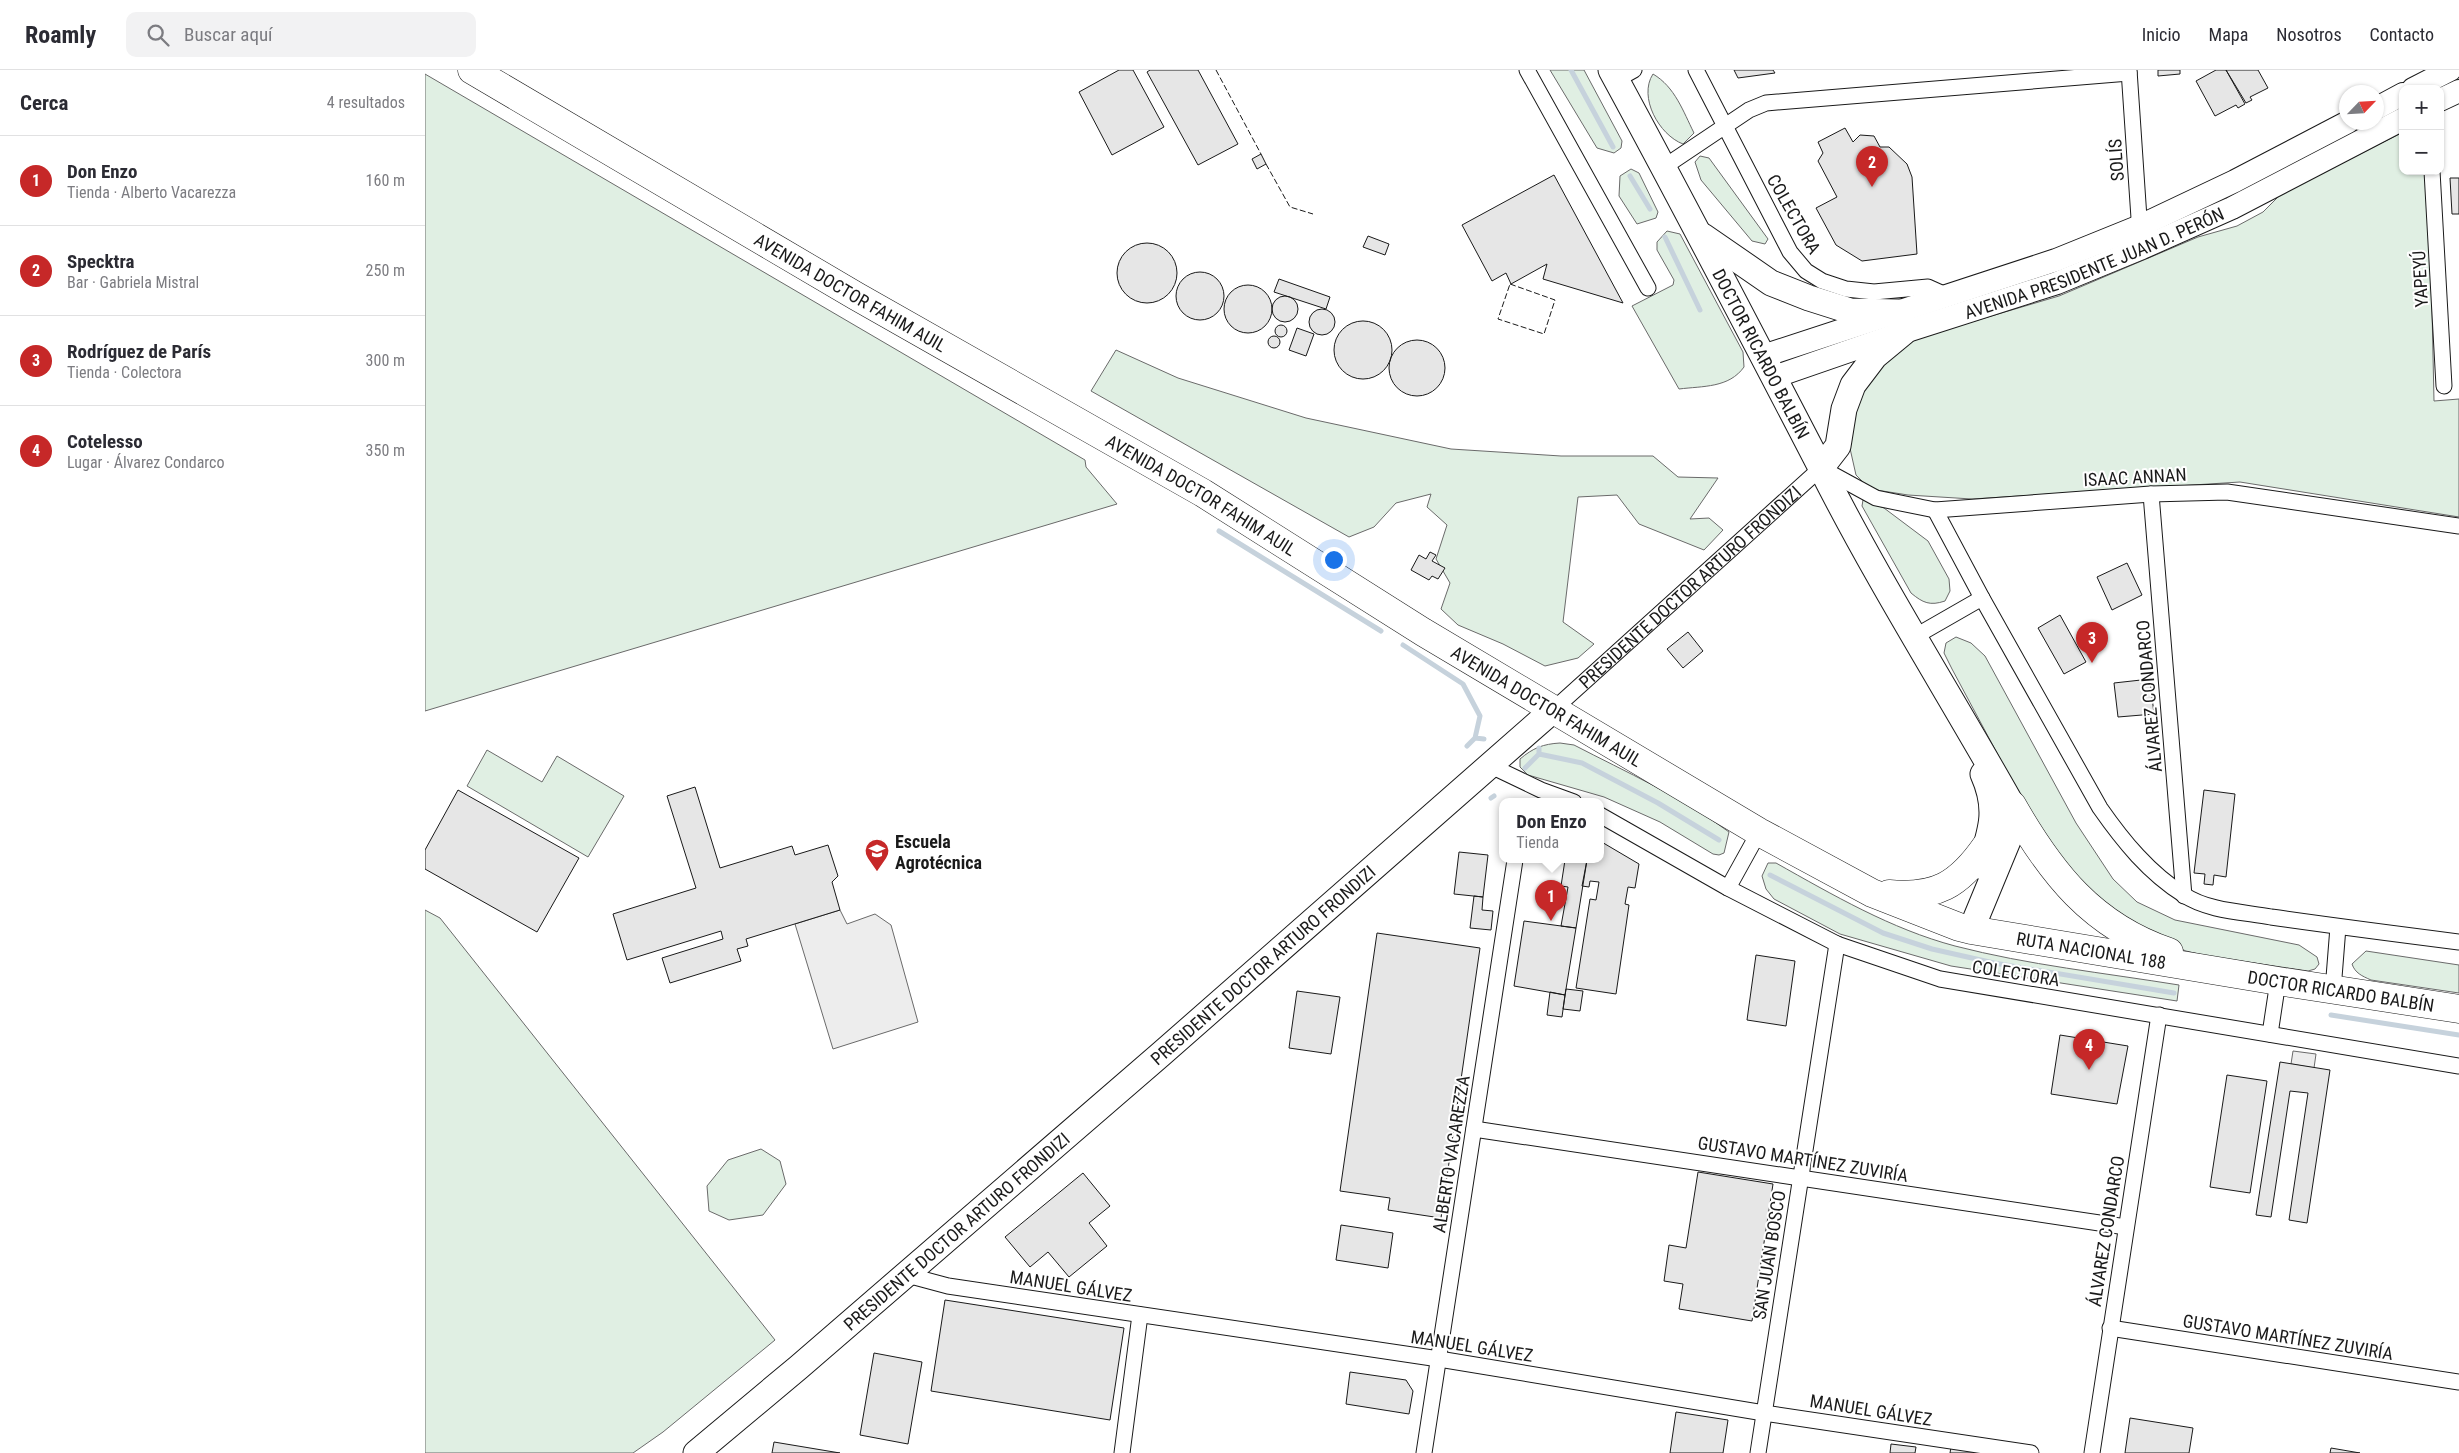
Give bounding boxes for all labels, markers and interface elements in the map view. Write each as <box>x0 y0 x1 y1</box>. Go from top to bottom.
search box <box>126 12 476 57</box>
text: Roamly <box>25 21 96 49</box>
icon: search <box>144 21 172 49</box>
text: Buscar aquí <box>184 23 273 46</box>
text: Inicio <box>2142 24 2181 45</box>
text: Mapa <box>2209 24 2248 45</box>
text: Nosotros <box>2276 24 2342 45</box>
text: Contacto <box>2370 24 2434 45</box>
north arrow <box>2339 85 2384 130</box>
map controls <box>2399 85 2444 175</box>
button: + <box>2399 85 2444 130</box>
text: Cerca <box>20 91 68 115</box>
text: 4 resultados <box>327 93 405 112</box>
button: − <box>2399 130 2444 175</box>
street label: SOLÍS <box>2104 138 2128 182</box>
pin: 2 <box>1856 146 1888 187</box>
text: Don Enzo <box>67 160 138 183</box>
street label: COLECTORA <box>1763 170 1825 258</box>
text: 1 <box>32 171 40 190</box>
text: 160 m <box>366 171 405 190</box>
text: Tienda · Alberto Vacarezza <box>67 183 236 202</box>
street label: AVENIDA PRESIDENTE JUAN D. PERÓN <box>1962 203 2227 322</box>
street label: AVENIDA DOCTOR FAHIM AUIL <box>751 228 951 356</box>
text: Specktra <box>67 250 134 273</box>
street label: YAPEYÚ <box>2408 250 2432 308</box>
text: 2 <box>32 261 40 280</box>
text: 250 m <box>366 261 405 280</box>
street label: DOCTOR RICARDO BALBÍN <box>1709 265 1814 442</box>
text: Bar · Gabriela Mistral <box>67 273 199 292</box>
text: Rodríguez de París <box>67 340 211 363</box>
text: 3 <box>32 351 40 370</box>
text: 300 m <box>366 351 405 370</box>
text: Tienda · Colectora <box>67 363 182 382</box>
text: Cotelesso <box>67 430 143 453</box>
street label: AVENIDA DOCTOR FAHIM AUIL <box>1102 430 1301 560</box>
text: 4 <box>32 441 40 460</box>
text: 350 m <box>366 441 405 460</box>
text: Lugar · Álvarez Condarco <box>67 453 224 472</box>
street label: ISAAC ANNAN <box>2083 464 2187 490</box>
street label: PRESIDENTE DOCTOR ARTURO FRONDIZI <box>1574 481 1805 692</box>
your location <box>1321 547 1347 573</box>
street label: ÁLVAREZ CONDARCO <box>2132 619 2166 773</box>
pin: 3 <box>2076 622 2108 663</box>
street label: AVENIDA DOCTOR FAHIM AUIL <box>1448 641 1646 771</box>
popup <box>1499 798 1604 863</box>
text: Don Enzo <box>1516 810 1587 833</box>
place label: Escuela Agrotécnica <box>895 831 982 873</box>
text: Tienda <box>1516 833 1559 852</box>
school or university icon: Escuela Agrotécnica <box>864 838 890 872</box>
street label: PRESIDENTE DOCTOR ARTURO FRONDIZI <box>1146 861 1379 1069</box>
pin: 1 <box>1535 880 1567 921</box>
street label: RUTA NACIONAL 188 <box>2015 927 2168 973</box>
street label: COLECTORA <box>1971 956 2062 990</box>
street label: DOCTOR RICARDO BALBÍN <box>2246 966 2436 1016</box>
pin: 4 <box>2073 1029 2105 1070</box>
street label: ALBERTO VACAREZZA <box>1428 1073 1474 1234</box>
street label: PRESIDENTE DOCTOR ARTURO FRONDIZI <box>839 1128 1074 1334</box>
street label: GUSTAVO MARTÍNEZ ZUVIRÍA <box>1696 1132 1910 1186</box>
street label: ÁLVAREZ CONDARCO <box>2084 1154 2128 1308</box>
street label: SAN JUAN BOSCO <box>1748 1189 1790 1321</box>
street label: MANUEL GÁLVEZ <box>1008 1266 1134 1306</box>
street label: GUSTAVO MARTÍNEZ ZUVIRÍA <box>2181 1310 2395 1364</box>
street label: MANUEL GÁLVEZ <box>1409 1326 1535 1366</box>
street label: MANUEL GÁLVEZ <box>1808 1390 1934 1430</box>

